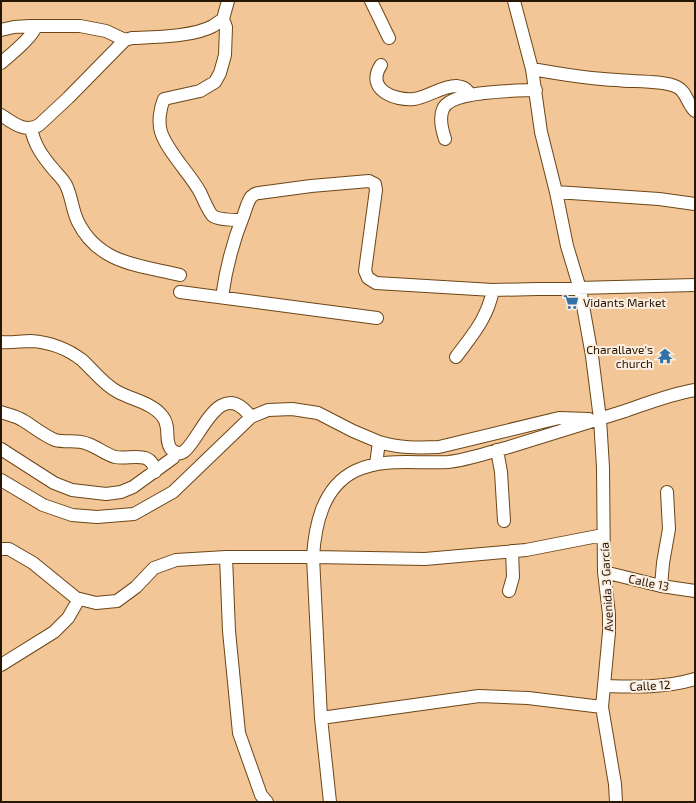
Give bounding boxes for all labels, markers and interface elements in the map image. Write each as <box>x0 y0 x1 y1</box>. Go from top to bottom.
supermarket icon: Vidants Market <box>562 293 580 311</box>
place label: Vidants Market <box>583 295 666 309</box>
place label: Charallave's church <box>586 342 653 370</box>
temple icon: Charallave's church <box>656 347 674 365</box>
street label: Avenida 3 García <box>597 542 615 632</box>
street label: Calle 13 <box>627 571 671 593</box>
street label: Calle 12 <box>629 677 671 693</box>

